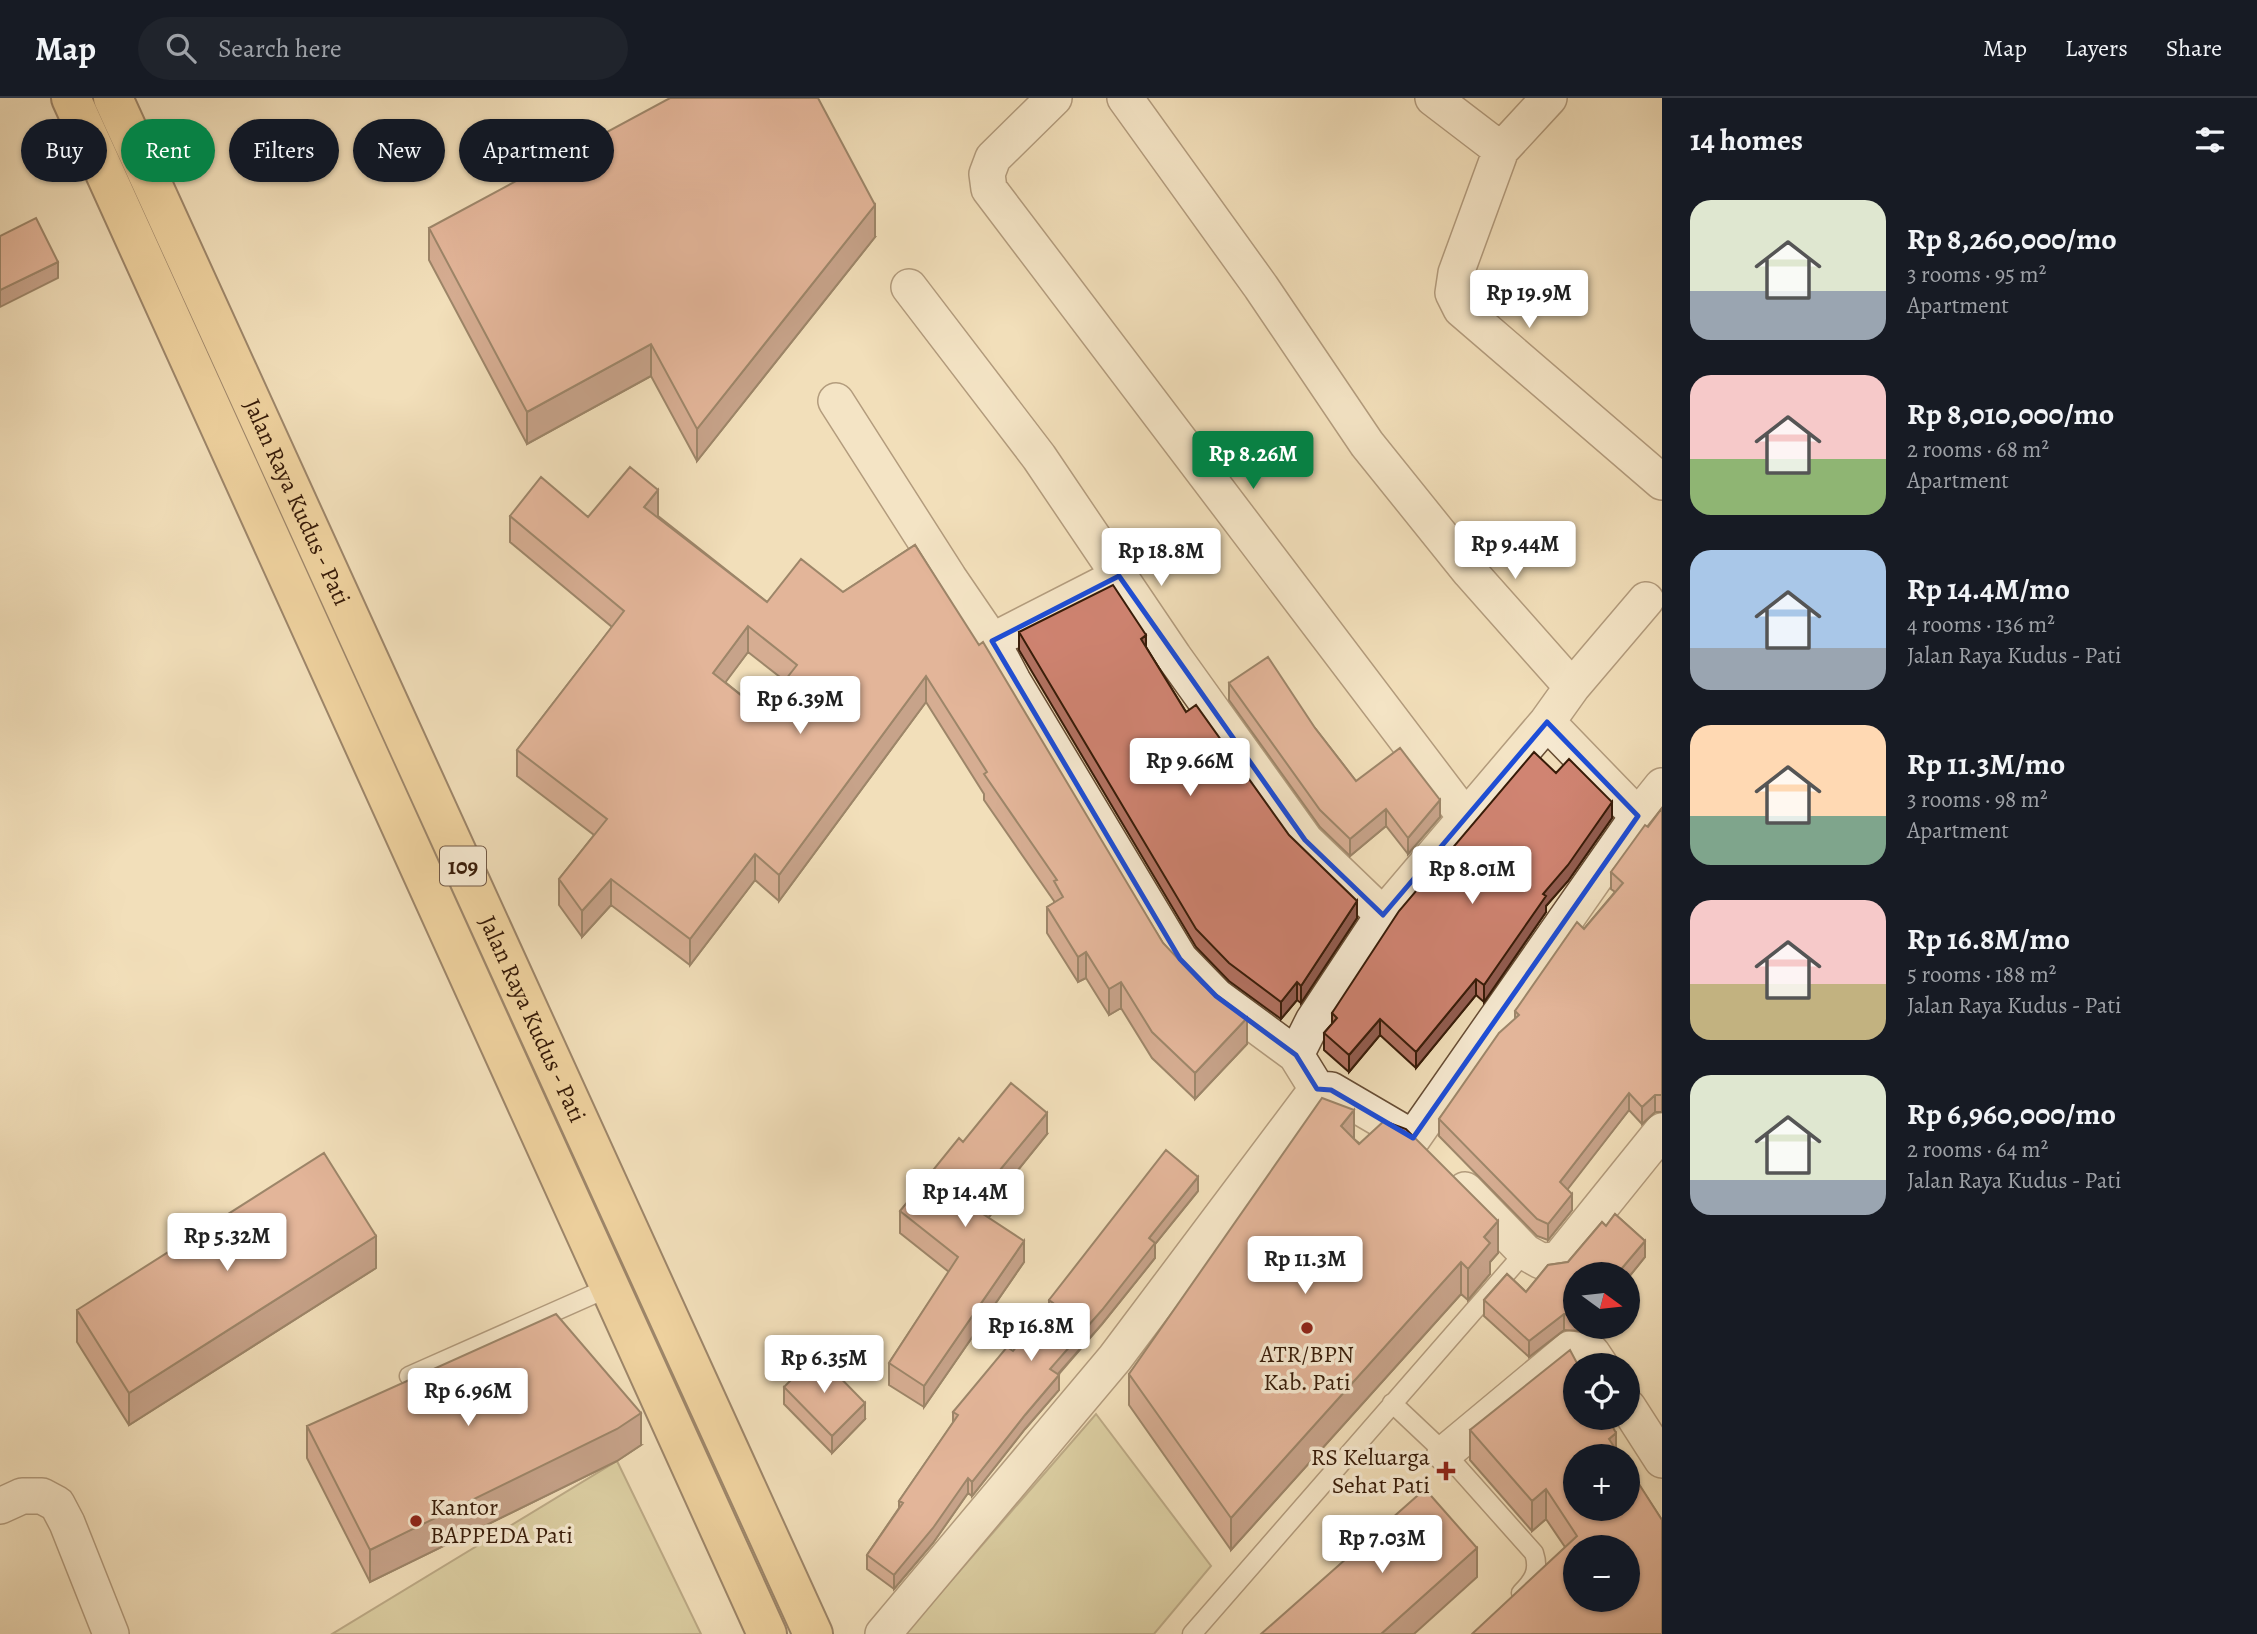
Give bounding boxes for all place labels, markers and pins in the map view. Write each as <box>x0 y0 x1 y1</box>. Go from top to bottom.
pin: Rp 19.9M <box>1457 271 1601 330</box>
pin: Rp 8.26M <box>1181 432 1325 491</box>
pin: Rp 9.44M <box>1443 522 1587 581</box>
pin: Rp 18.8M <box>1089 528 1233 588</box>
pin: Rp 6.39M <box>728 676 872 736</box>
pin: Rp 9.66M <box>1118 738 1262 798</box>
pin: Rp 8.01M <box>1400 846 1544 906</box>
pin: Rp 14.4M <box>893 1170 1037 1229</box>
pin: Rp 5.32M <box>155 1214 299 1273</box>
pin: Rp 11.3M <box>1233 1236 1377 1296</box>
pin: Rp 16.8M <box>959 1304 1103 1363</box>
marker: ATR/BPN Kab. Pati <box>1299 1320 1315 1336</box>
pin: Rp 6.35M <box>752 1336 896 1395</box>
place label: ATR/BPN Kab. Pati <box>1259 1338 1354 1398</box>
pin: Rp 6.96M <box>396 1368 540 1428</box>
place label: RS Keluarga Sehat Pati <box>1311 1441 1431 1501</box>
marker: RS Keluarga Sehat Pati <box>1436 1461 1456 1481</box>
place label: Kantor BAPPEDA Pati <box>430 1491 573 1551</box>
marker: Kantor BAPPEDA Pati <box>408 1513 424 1529</box>
pin: Rp 7.03M <box>1310 1516 1454 1575</box>

